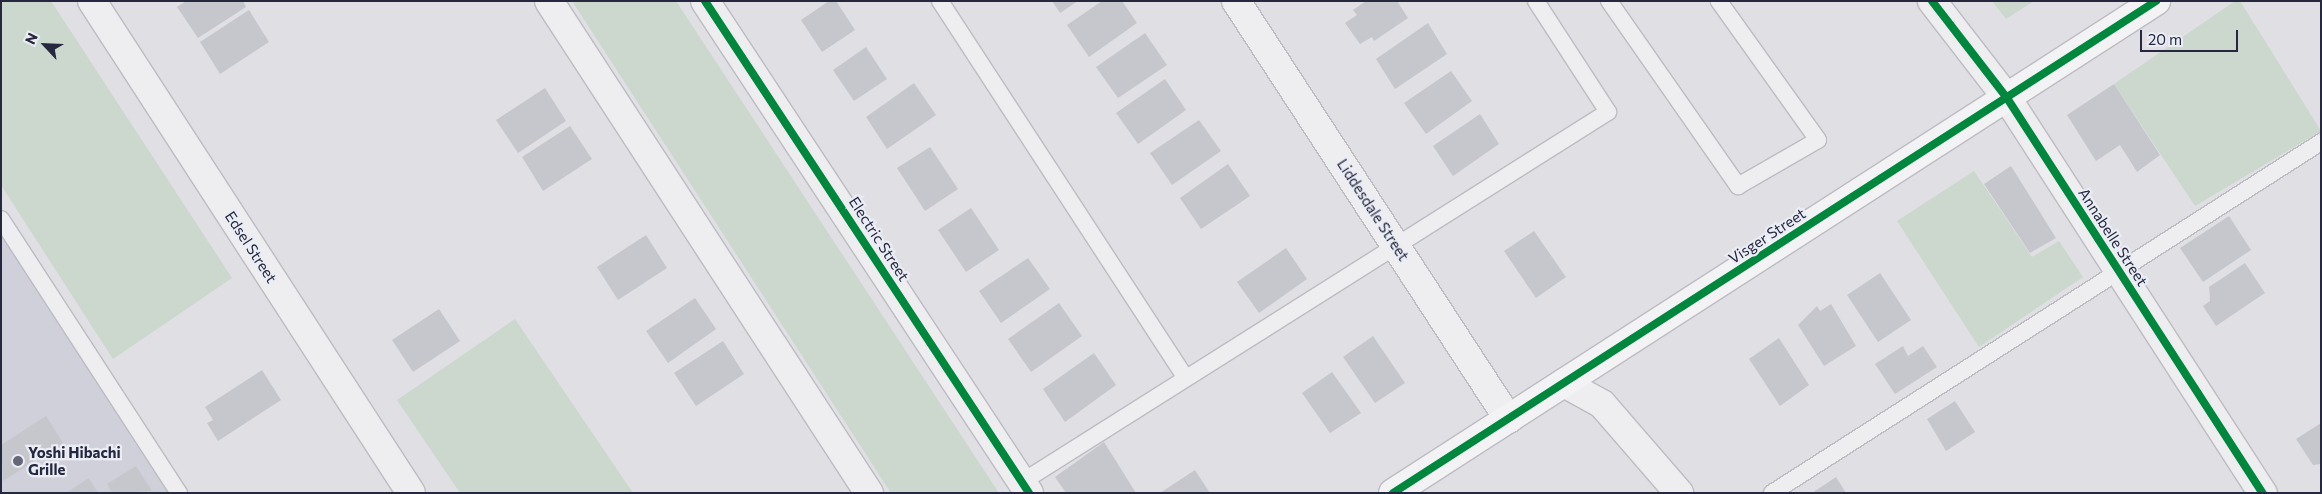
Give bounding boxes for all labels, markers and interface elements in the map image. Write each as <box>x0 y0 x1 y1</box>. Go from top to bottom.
north arrow <box>20 20 70 70</box>
scale bar <box>2142 20 2240 52</box>
text: N <box>21 30 41 47</box>
text: 20 m <box>2148 30 2182 48</box>
street label: Liddesdale Street <box>1333 156 1413 264</box>
street label: Annabelle Street <box>2075 185 2151 289</box>
street label: Electric Street <box>845 194 913 284</box>
street label: Visger Street <box>1725 204 1809 268</box>
street label: Edsel Street <box>221 208 281 286</box>
place label: Yoshi Hibachi Grille <box>28 443 121 478</box>
marker: Yoshi Hibachi Grille <box>12 455 24 467</box>

